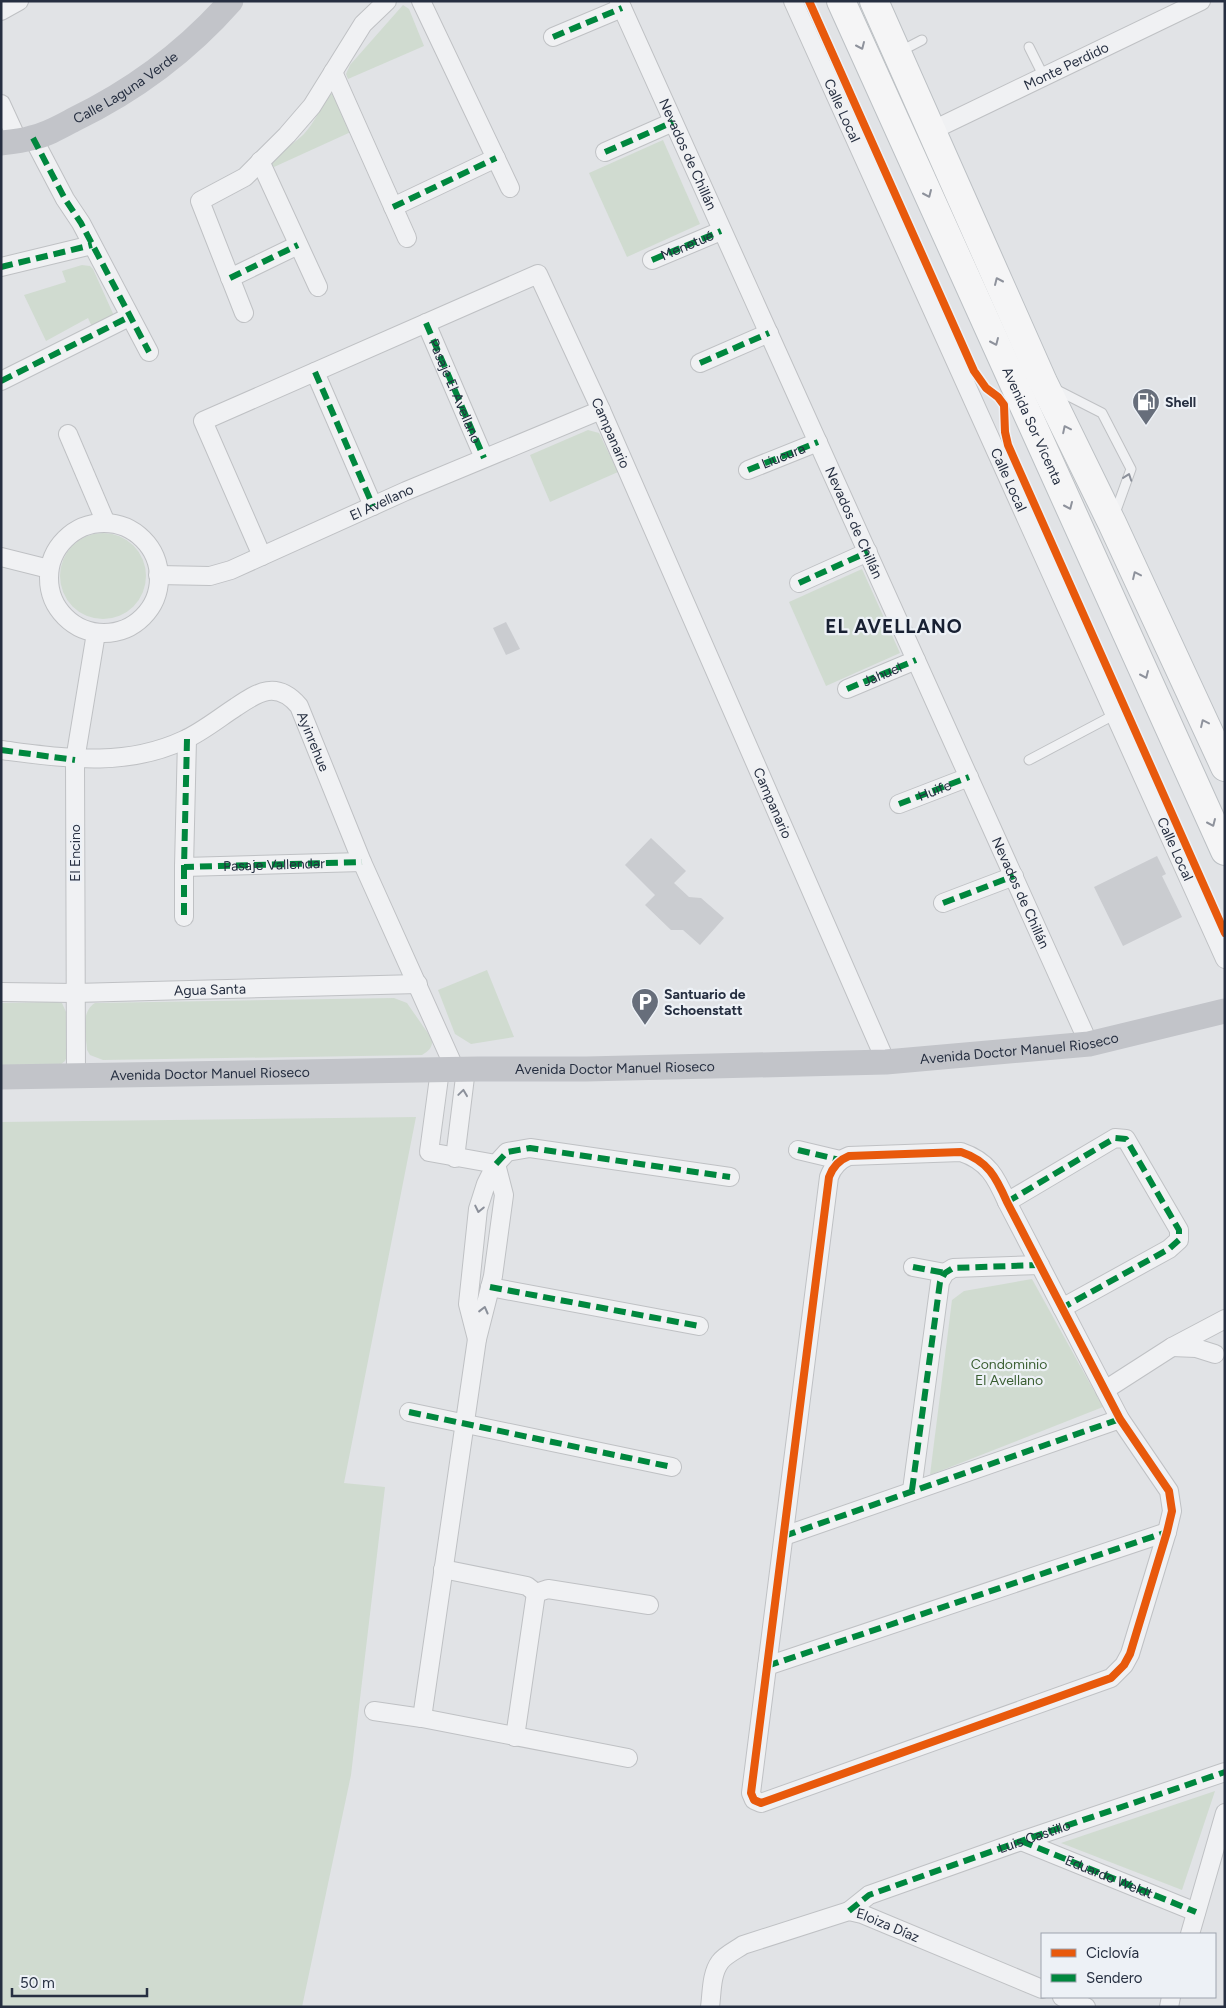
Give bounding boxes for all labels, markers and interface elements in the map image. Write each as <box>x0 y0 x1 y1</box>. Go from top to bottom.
street label: Monte Perdido <box>1021 39 1112 94</box>
one-way arrow <box>855 41 866 50</box>
street label: Calle Laguna Verde <box>71 48 182 128</box>
street label: Calle Local <box>820 76 864 145</box>
street label: Nevados de Chillán <box>655 96 720 213</box>
one-way arrow <box>922 189 932 198</box>
street label: Menetué <box>658 227 717 264</box>
one-way arrow <box>994 277 1004 286</box>
street label: Pasaje El Avellano <box>425 336 485 446</box>
one-way arrow <box>989 337 999 346</box>
street label: Avenida Sor Vicenta <box>998 364 1066 487</box>
fuel station icon: Shell <box>1131 387 1161 426</box>
place label: Shell <box>1165 394 1196 411</box>
street label: Campanario <box>587 395 633 471</box>
one-way arrow <box>1061 425 1072 434</box>
street label: Liucura <box>759 440 808 473</box>
street label: Calle Local <box>987 445 1030 514</box>
street label: Nevados de Chillán <box>821 464 886 581</box>
one-way arrow <box>1122 473 1132 482</box>
street label: El Avellano <box>347 481 416 524</box>
one-way arrow <box>1063 501 1074 510</box>
one-way arrow <box>1131 571 1142 580</box>
district label: EL AVELLANO <box>825 615 963 638</box>
street label: Jahuel <box>860 659 904 690</box>
one-way arrow <box>1139 670 1150 679</box>
street label: Ayinrehue <box>293 709 333 775</box>
one-way arrow <box>1200 719 1210 728</box>
street label: Campanario <box>749 765 795 841</box>
street label: Huife <box>916 777 954 805</box>
street label: Calle Local <box>1153 815 1197 883</box>
one-way arrow <box>1206 818 1217 827</box>
street label: El Encino <box>67 824 84 882</box>
street label: Nevados de Chillán <box>988 834 1053 951</box>
street label: Pasaje Vallendar <box>223 855 325 875</box>
street label: Agua Santa <box>174 981 246 999</box>
place label: Santuario de Schoenstatt <box>664 986 746 1019</box>
parking icon: Santuario de Schoenstatt <box>630 987 660 1026</box>
street label: Avenida Doctor Manuel Rioseco <box>919 1029 1120 1068</box>
street label: Avenida Doctor Manuel Rioseco <box>515 1058 715 1078</box>
street label: Avenida Doctor Manuel Rioseco <box>110 1064 310 1084</box>
one-way arrow <box>457 1088 468 1096</box>
one-way arrow <box>474 1204 485 1213</box>
one-way arrow <box>478 1305 489 1314</box>
park label: Condominio El Avellano <box>971 1356 1047 1389</box>
street label: Luis Castillo <box>996 1817 1073 1857</box>
street label: Eduardo Weldt <box>1062 1852 1155 1903</box>
street label: Eloiza Díaz <box>855 1905 922 1946</box>
legend <box>1041 1933 1216 1998</box>
text: Ciclovía <box>1086 1944 1139 1962</box>
scale bar <box>12 1966 148 1998</box>
text: Sendero <box>1086 1969 1143 1987</box>
text: 50 m <box>20 1974 55 1992</box>

